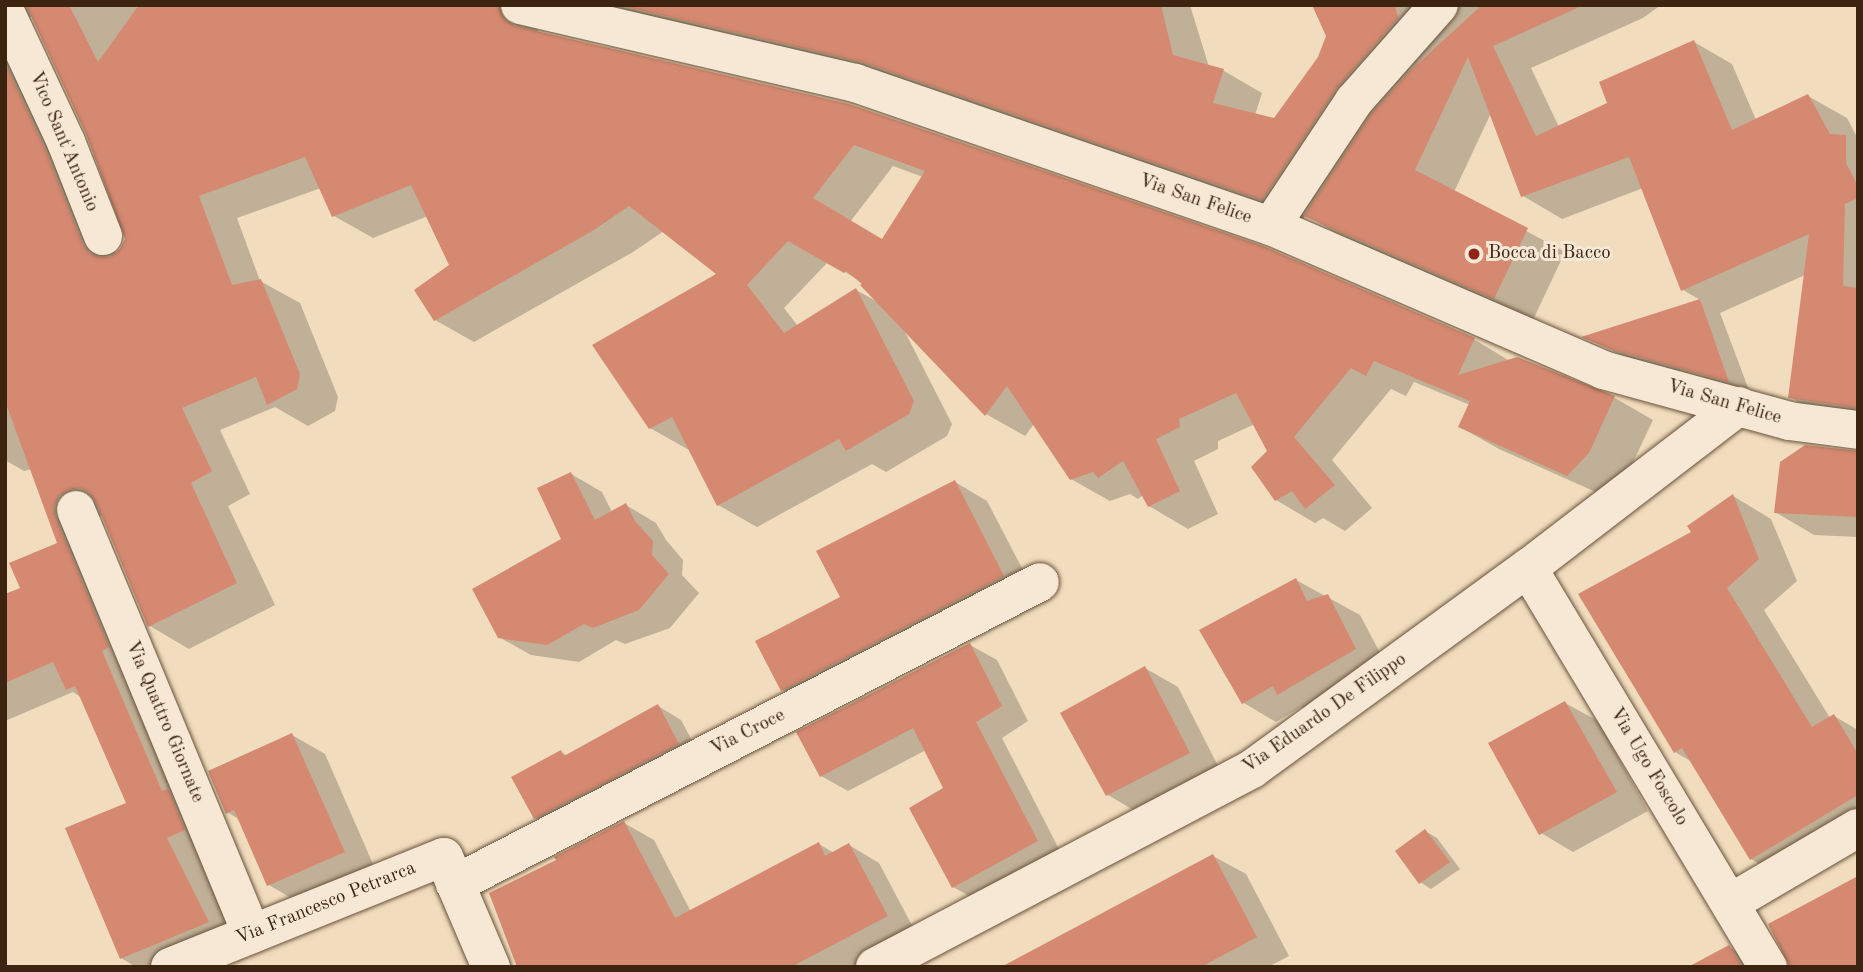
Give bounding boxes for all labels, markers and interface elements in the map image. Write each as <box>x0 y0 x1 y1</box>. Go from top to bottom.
street label: Vico Sant'Antonio <box>23 68 103 216</box>
street label: Via San Felice <box>1136 170 1254 230</box>
place label: Bocca di Bacco <box>1488 243 1611 265</box>
marker: Bocca di Bacco <box>1466 246 1482 262</box>
street label: Via San Felice <box>1664 376 1784 430</box>
street label: Via Quattro Giornate <box>120 638 208 806</box>
street label: Via Eduardo De Filippo <box>1239 649 1411 779</box>
street label: Via Ugo Foscolo <box>1604 704 1692 830</box>
street label: Via Croce <box>707 705 789 761</box>
street label: Via Francesco Petrarca <box>233 857 419 951</box>

